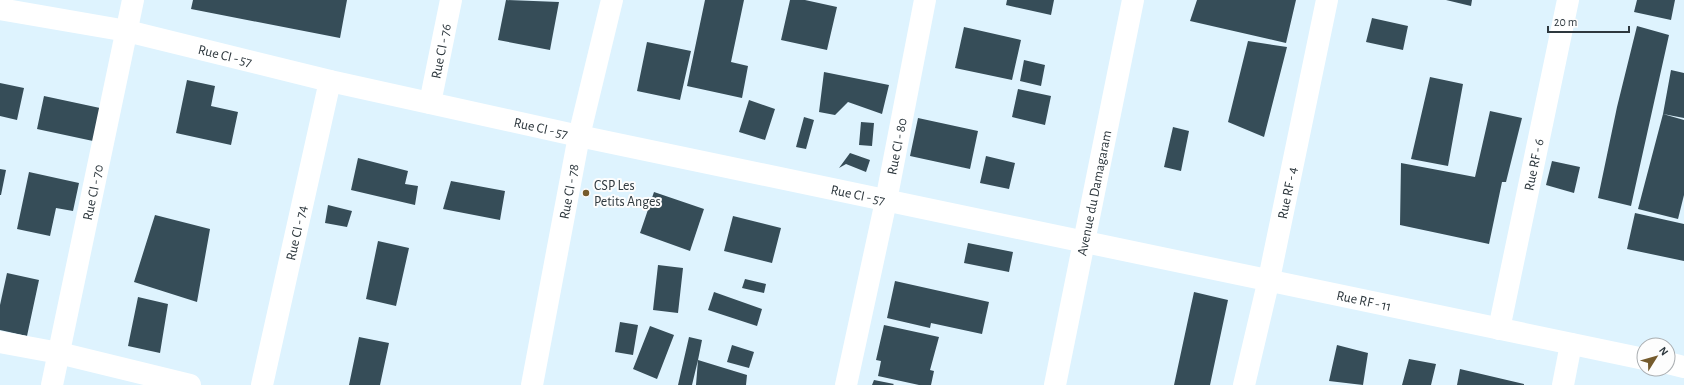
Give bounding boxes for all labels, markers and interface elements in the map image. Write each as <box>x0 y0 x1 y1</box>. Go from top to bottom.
scale bar <box>1548 8 1629 34</box>
text: 20 m <box>1554 16 1577 28</box>
street label: Rue CI - 76 <box>429 23 454 80</box>
street label: Rue CI - 57 <box>197 43 254 70</box>
street label: Rue CI - 57 <box>512 116 569 141</box>
street label: Rue CI - 80 <box>885 117 910 176</box>
street label: Avenue du Damagaram <box>1075 129 1114 257</box>
street label: Rue RF - 6 <box>1522 138 1547 192</box>
street label: Rue CI - 70 <box>81 163 106 222</box>
street label: Rue CI - 78 <box>557 163 582 220</box>
street label: Rue RF - 4 <box>1276 165 1300 220</box>
place label: CSP Les Petits Anges <box>594 179 661 209</box>
street label: Rue CI - 57 <box>829 183 886 208</box>
marker: CSP Les Petits Anges <box>581 188 591 198</box>
street label: Rue CI - 74 <box>284 204 310 262</box>
street label: Rue RF - 11 <box>1335 289 1393 314</box>
north arrow <box>1636 337 1676 377</box>
text: N <box>1657 345 1670 358</box>

